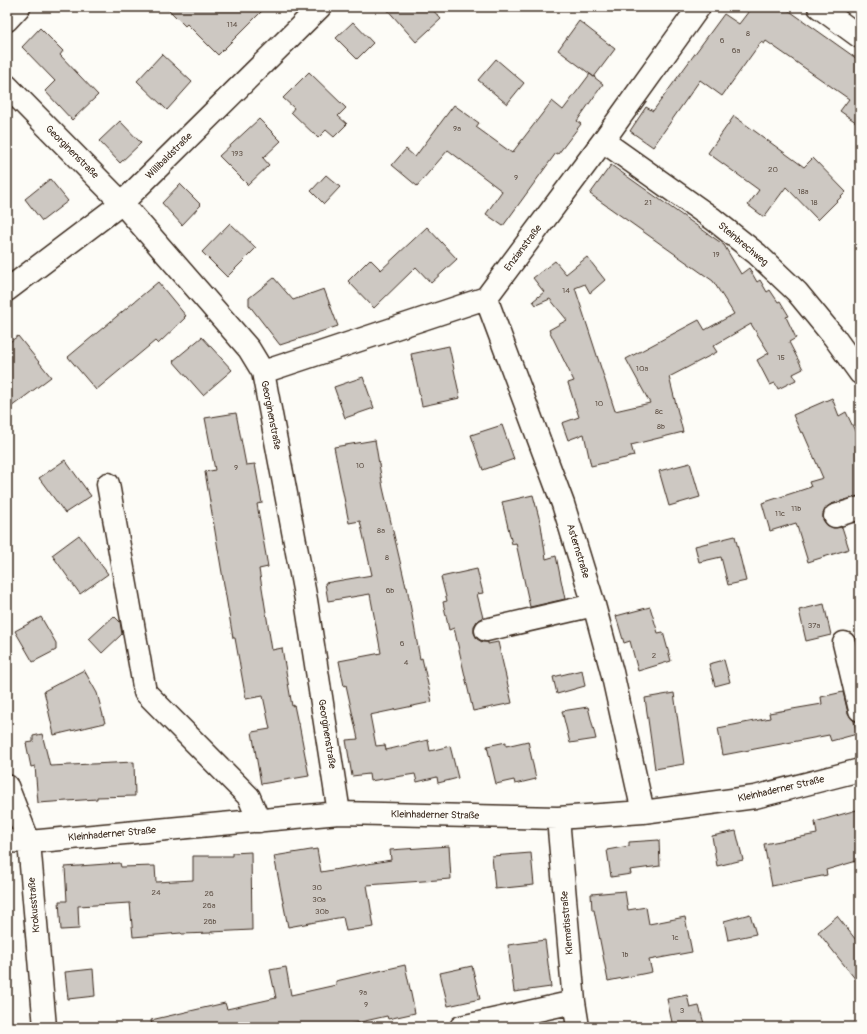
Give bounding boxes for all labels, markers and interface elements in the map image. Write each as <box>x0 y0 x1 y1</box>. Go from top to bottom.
house number: 114 <box>227 20 238 29</box>
house number: 8 <box>746 29 750 38</box>
house number: 6 <box>720 36 725 45</box>
house number: 6a <box>732 46 740 55</box>
street label: Georginenstraße <box>43 123 101 181</box>
house number: 9a <box>453 124 461 133</box>
street label: Willibaldstraße <box>143 130 195 182</box>
house number: 193 <box>231 149 243 158</box>
house number: 20 <box>768 165 779 174</box>
house number: 9 <box>514 173 518 182</box>
house number: 18a <box>798 187 809 196</box>
house number: 21 <box>644 198 652 207</box>
house number: 18 <box>810 198 818 207</box>
street label: Steinbrechweg <box>715 220 771 268</box>
street label: Enzianstraße <box>502 222 544 273</box>
house number: 19 <box>712 250 720 259</box>
house number: 14 <box>562 286 570 295</box>
house number: 15 <box>777 353 785 362</box>
house number: 10a <box>636 364 648 373</box>
street label: Georginenstraße <box>258 379 284 451</box>
house number: 10 <box>595 399 604 408</box>
house number: 8c <box>655 407 663 416</box>
house number: 8b <box>657 422 665 431</box>
house number: 10 <box>356 461 365 470</box>
house number: 9 <box>234 463 238 472</box>
house number: 11b <box>791 504 801 513</box>
house number: 11c <box>775 509 785 518</box>
street label: Asternstraße <box>564 522 592 580</box>
house number: 8a <box>377 526 385 535</box>
house number: 8 <box>385 553 389 562</box>
house number: 6b <box>386 586 394 595</box>
house number: 37a <box>808 621 820 630</box>
house number: 6 <box>400 639 405 648</box>
house number: 2 <box>652 651 657 660</box>
house number: 4 <box>404 658 409 667</box>
street label: Georginenstraße <box>316 698 338 770</box>
street label: Kleinhaderner Straße <box>737 773 825 805</box>
street label: Kleinhaderner Straße <box>391 808 479 822</box>
street label: Kleinhaderner Straße <box>67 824 157 844</box>
street label: Krokusstraße <box>26 877 42 933</box>
house number: 30 <box>312 883 322 892</box>
house number: 24 <box>151 888 161 897</box>
house number: 26 <box>204 889 214 898</box>
street label: Klematisstraße <box>558 891 576 955</box>
house number: 30a <box>312 895 326 904</box>
house number: 26a <box>203 901 216 910</box>
house number: 30b <box>315 907 329 916</box>
house number: 26b <box>203 917 217 926</box>
house number: 1c <box>671 933 679 942</box>
house number: 1b <box>621 950 629 959</box>
house number: 9a <box>359 988 367 997</box>
house number: 9 <box>364 1000 368 1009</box>
house number: 3 <box>680 1006 685 1015</box>

